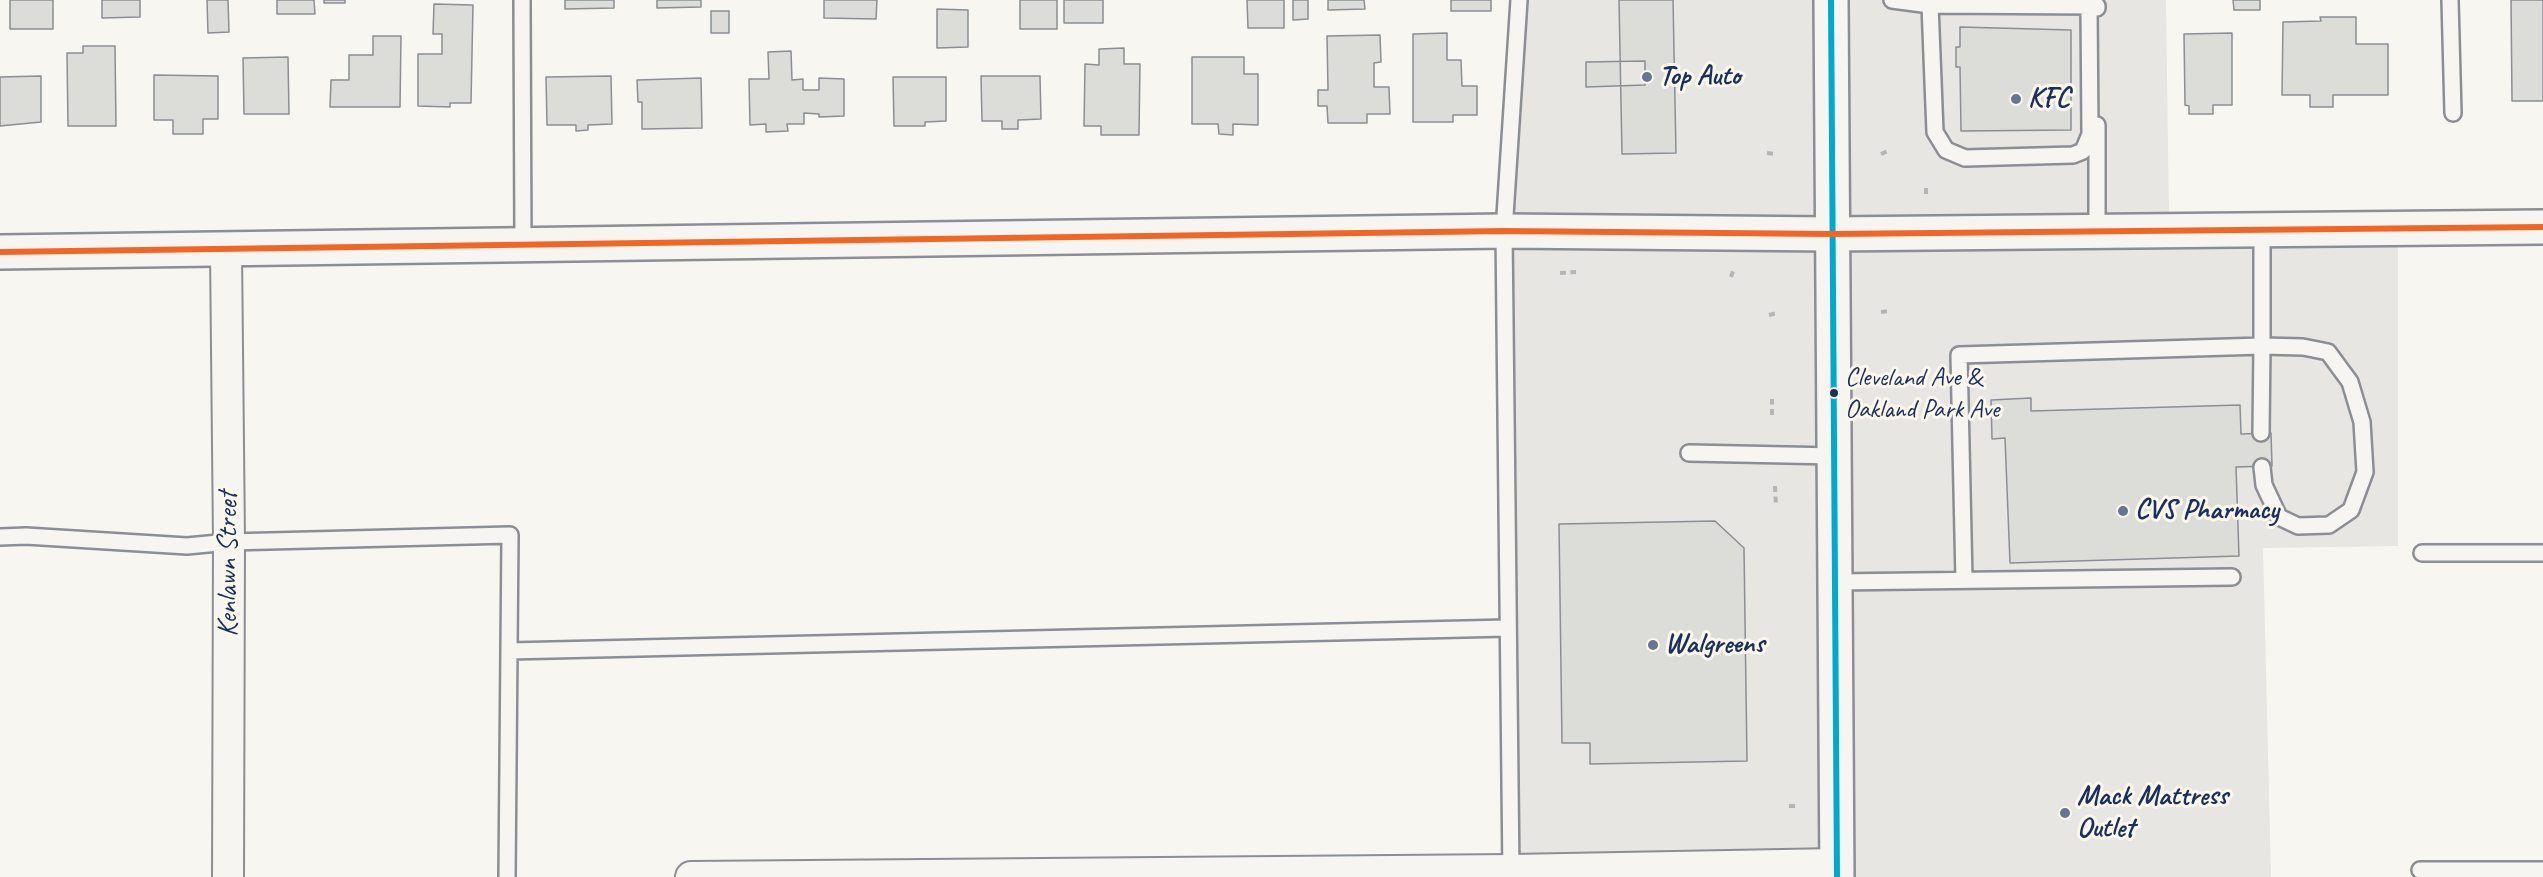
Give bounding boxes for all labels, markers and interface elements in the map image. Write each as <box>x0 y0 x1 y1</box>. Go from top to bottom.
place label: Top Auto <box>1659 60 1741 94</box>
marker: Top Auto <box>1640 70 1654 84</box>
place label: KFC <box>2028 82 2070 116</box>
marker: KFC <box>2009 92 2023 106</box>
place label: Cleveland Ave & Oakland Park Ave <box>1845 362 1999 424</box>
marker: Cleveland Ave & Oakland Park Ave <box>1828 387 1840 399</box>
street label: Kenlawn Street <box>212 491 246 637</box>
place label: CVS Pharmacy <box>2135 494 2279 528</box>
marker: CVS Pharmacy <box>2116 504 2130 518</box>
place label: Walgreens <box>1665 628 1764 662</box>
marker: Walgreens <box>1646 638 1660 652</box>
place label: Mack Mattress Outlet <box>2077 780 2228 846</box>
marker: Mack Mattress Outlet <box>2058 806 2072 820</box>

